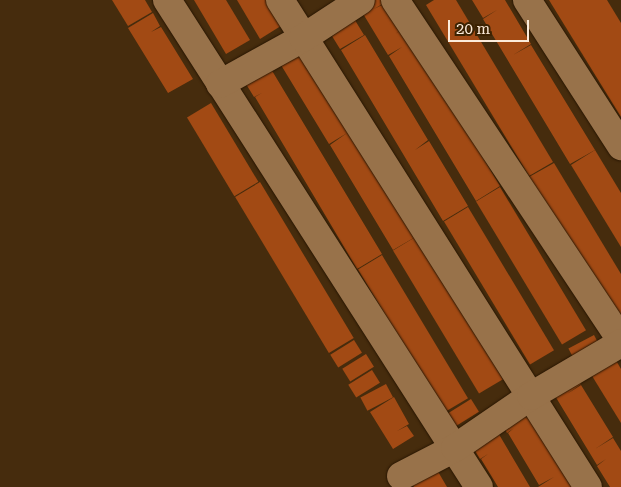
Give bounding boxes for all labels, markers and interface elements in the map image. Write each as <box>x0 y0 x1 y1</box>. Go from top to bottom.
scale bar <box>451 10 532 42</box>
text: 20 m <box>456 20 490 38</box>

